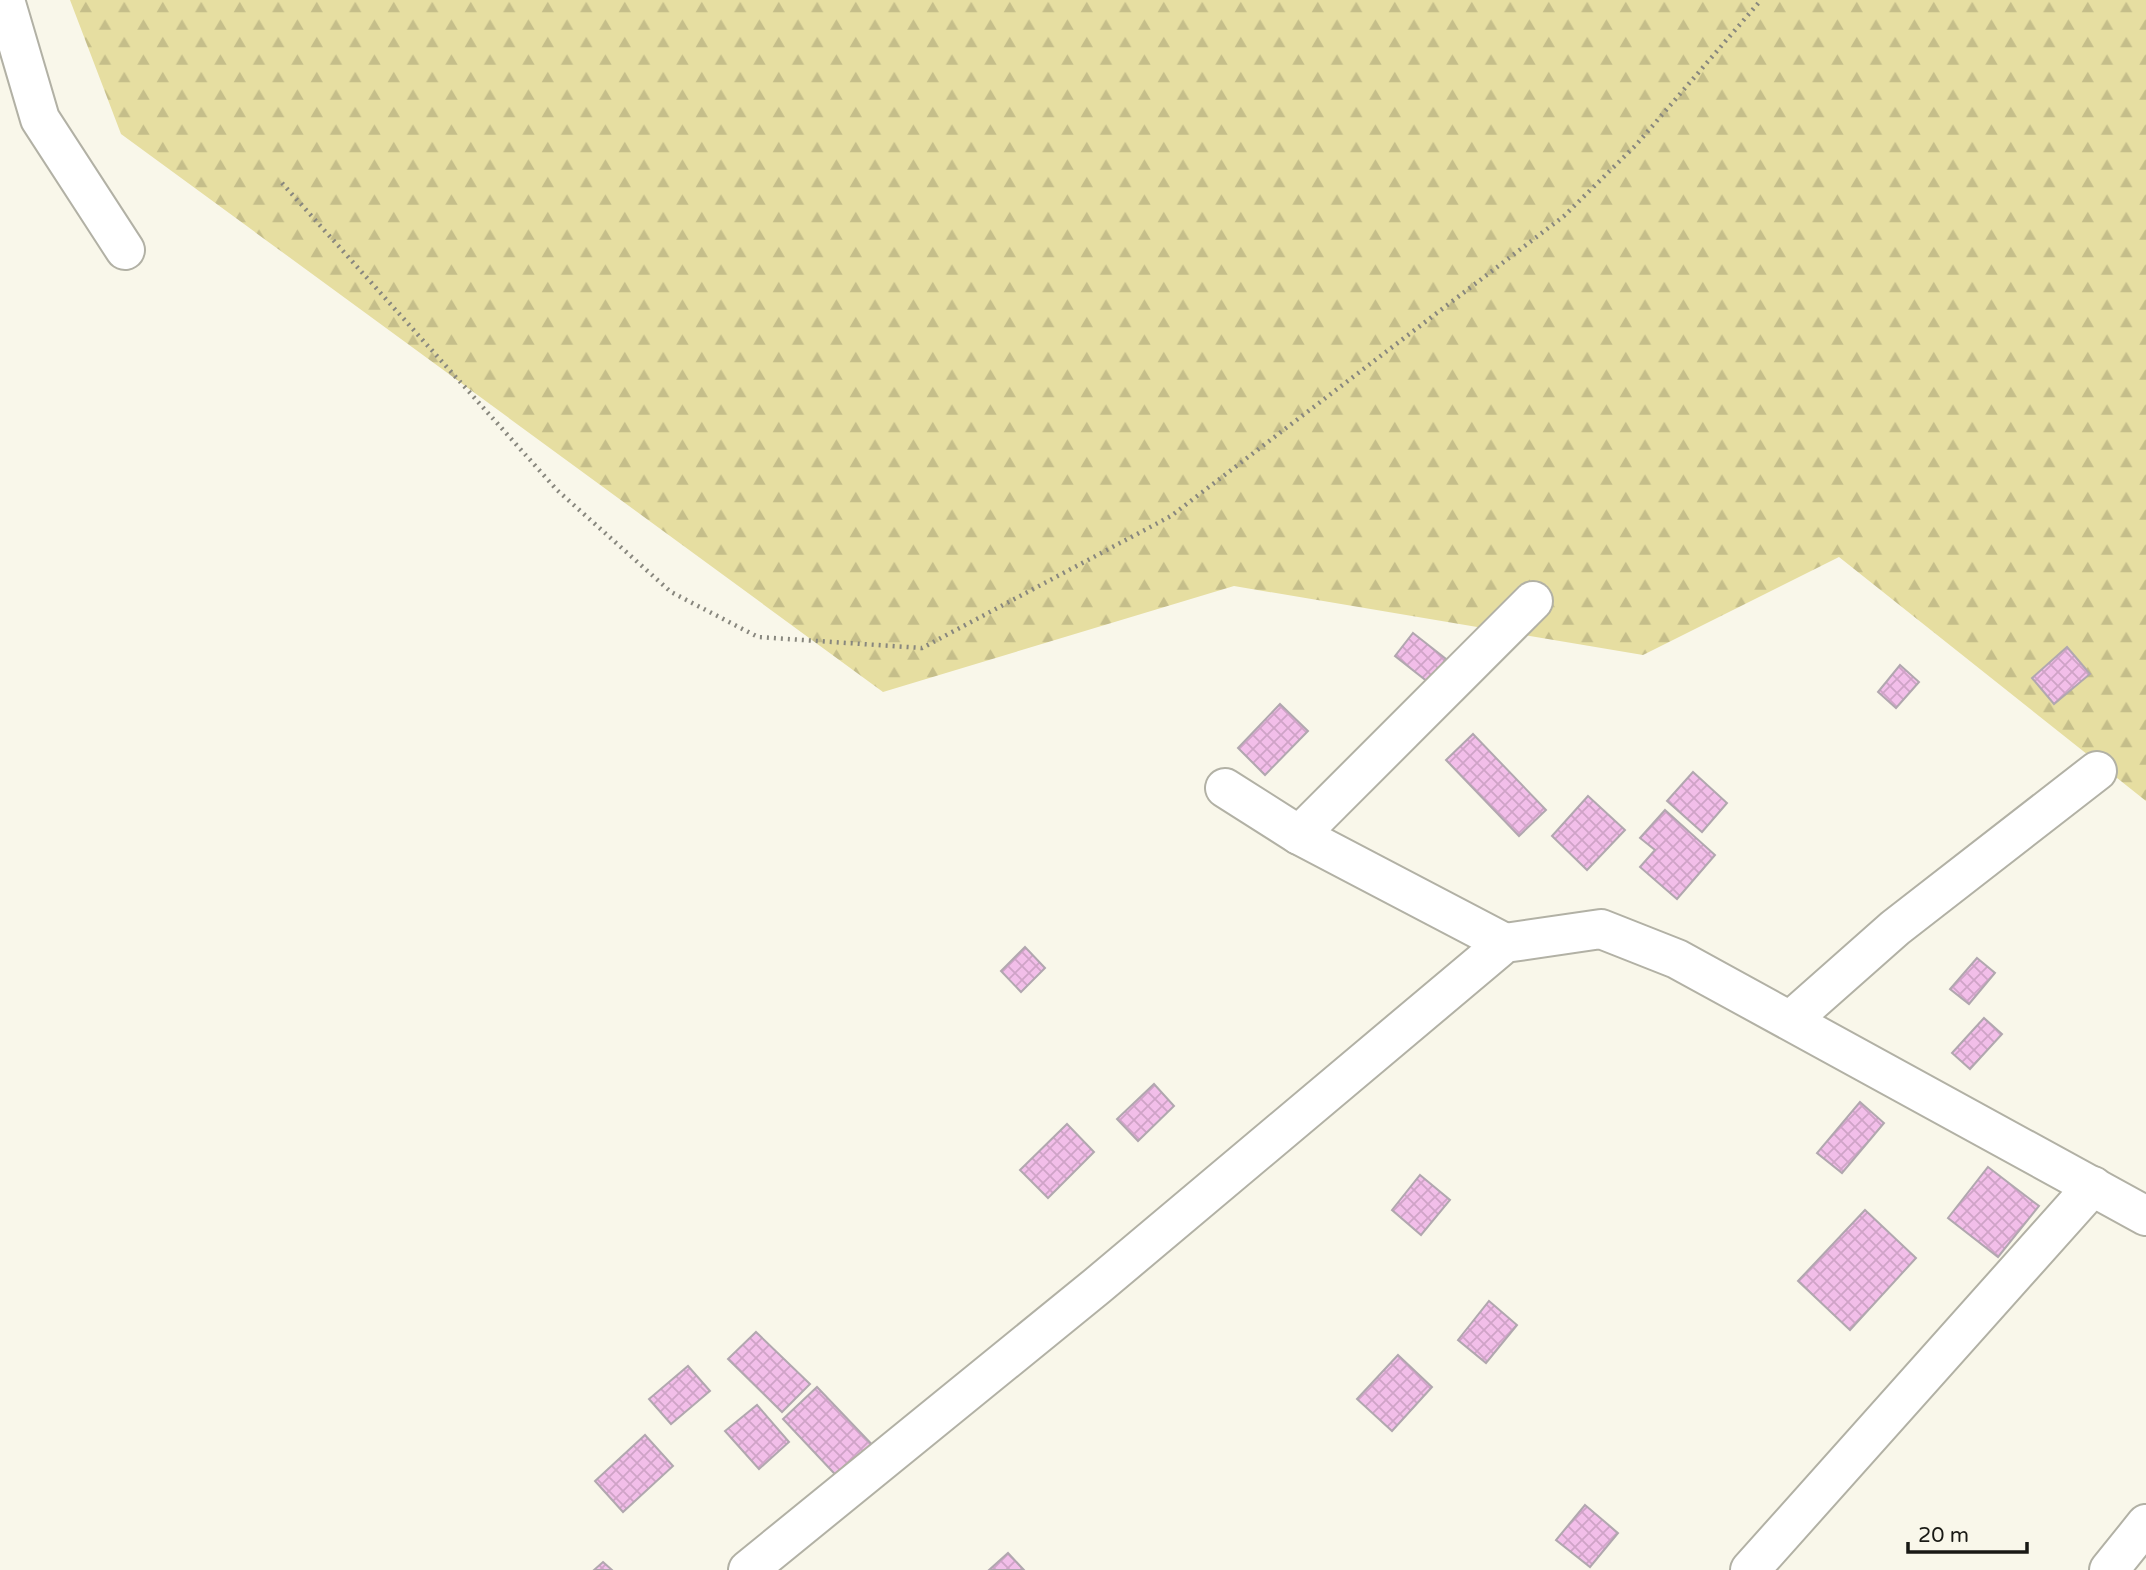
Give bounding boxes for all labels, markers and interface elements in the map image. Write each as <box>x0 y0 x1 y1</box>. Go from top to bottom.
scale bar <box>1908 1510 2027 1554</box>
text: 20 m <box>1918 1523 1969 1548</box>

